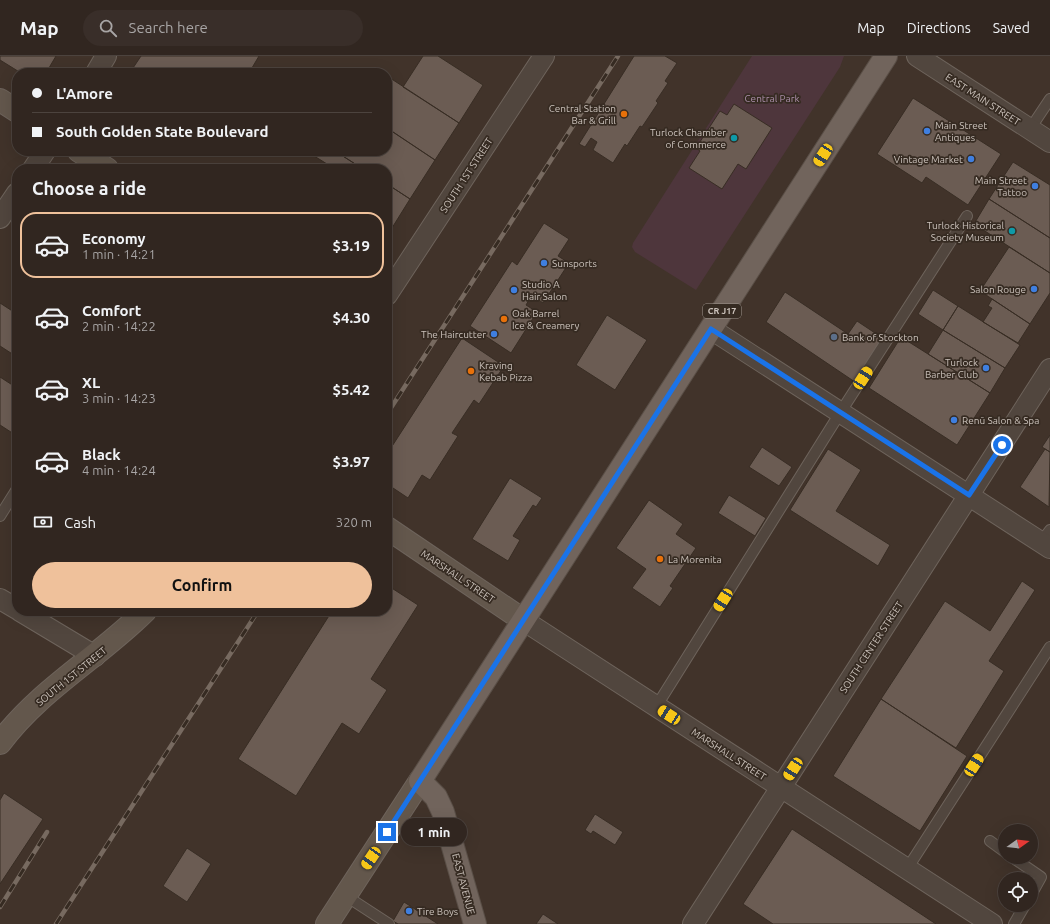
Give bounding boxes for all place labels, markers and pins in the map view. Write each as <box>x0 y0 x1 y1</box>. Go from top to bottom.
place label: Central Station Bar & Grill <box>549 103 616 126</box>
marker: Central Station Bar & Grill <box>619 109 629 119</box>
place label: Main Street Antiques <box>935 120 987 143</box>
marker: Main Street Antiques <box>922 126 932 136</box>
place label: Turlock Chamber of Commerce <box>650 127 726 150</box>
marker: Turlock Chamber of Commerce <box>729 133 739 143</box>
place label: Vintage Market <box>894 154 963 165</box>
marker: Vintage Market <box>966 154 976 164</box>
place label: Main Street Tattoo <box>975 175 1027 198</box>
marker: Main Street Tattoo <box>1030 181 1040 191</box>
place label: Turlock Historical Society Museum <box>927 220 1004 243</box>
marker: Turlock Historical Society Museum <box>1007 226 1017 236</box>
marker: Sunsports <box>539 258 549 268</box>
place label: Sunsports <box>552 258 597 269</box>
place label: Studio A Hair Salon <box>522 279 567 302</box>
place label: Salon Rouge <box>970 284 1026 295</box>
marker: Salon Rouge <box>1029 284 1039 294</box>
marker: Studio A Hair Salon <box>509 285 519 295</box>
place label: Oak Barrel Ice & Creamery <box>512 308 580 331</box>
marker: Oak Barrel Ice & Creamery <box>499 314 509 324</box>
place label: The Haircutter <box>421 329 486 340</box>
marker: The Haircutter <box>489 329 499 339</box>
marker: Bank of Stockton <box>829 332 839 342</box>
place label: Bank of Stockton <box>842 332 919 343</box>
place label: Turlock Barber Club <box>925 357 978 380</box>
place label: Kraving Kebab Pizza <box>479 360 532 383</box>
marker: Turlock Barber Club <box>981 363 991 373</box>
marker: Kraving Kebab Pizza <box>466 366 476 376</box>
marker: Renū Salon & Spa <box>949 415 959 425</box>
place label: Renū Salon & Spa <box>962 415 1039 426</box>
marker: La Morenita <box>655 554 665 564</box>
place label: La Morenita <box>668 554 722 565</box>
marker: Tire Boys <box>404 906 414 916</box>
place label: Tire Boys <box>417 906 458 917</box>

